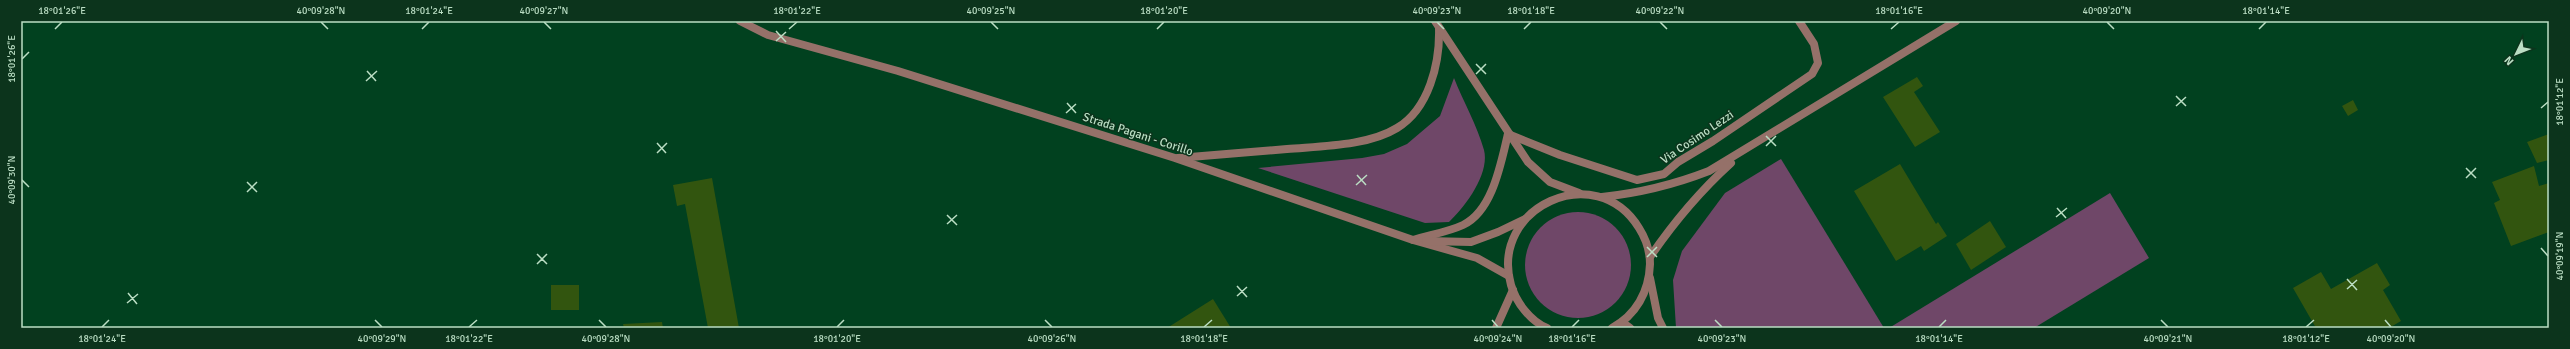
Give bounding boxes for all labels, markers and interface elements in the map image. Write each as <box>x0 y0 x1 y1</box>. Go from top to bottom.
text: 18°01'26"E <box>38 5 86 17</box>
text: 40°09'28"N <box>297 5 345 17</box>
text: 18°01'24"E <box>405 5 453 17</box>
text: 40°09'27"N <box>520 5 568 17</box>
text: 18°01'22"E <box>773 5 821 17</box>
text: 40°09'25"N <box>967 5 1015 17</box>
text: 18°01'20"E <box>1140 5 1188 17</box>
text: 40°09'23"N <box>1413 5 1461 17</box>
text: 18°01'18"E <box>1507 5 1555 17</box>
text: 40°09'22"N <box>1636 5 1684 17</box>
text: 18°01'16"E <box>1875 5 1923 17</box>
text: 40°09'20"N <box>2083 5 2131 17</box>
text: 18°01'14"E <box>2242 5 2290 17</box>
north arrow <box>2496 34 2536 74</box>
text: 18°01'26"E <box>6 35 18 83</box>
text: N <box>2502 53 2516 68</box>
text: 18°01'12"E <box>2554 78 2566 126</box>
street label: Via Cosimo Lezzi <box>1658 107 1737 167</box>
street label: Strada Pagani - Corillo <box>1081 110 1195 159</box>
text: 40°09'30"N <box>6 156 18 204</box>
text: 40°09'19"N <box>2554 232 2566 280</box>
text: 18°01'24"E <box>78 333 126 345</box>
text: 40°09'29"N <box>358 333 406 345</box>
text: 18°01'22"E <box>445 333 493 345</box>
text: 40°09'28"N <box>582 333 630 345</box>
text: 18°01'20"E <box>813 333 861 345</box>
text: 40°09'26"N <box>1028 333 1076 345</box>
text: 18°01'18"E <box>1180 333 1228 345</box>
text: 40°09'24"N <box>1474 333 1522 345</box>
text: 18°01'16"E <box>1548 333 1596 345</box>
text: 40°09'23"N <box>1698 333 1746 345</box>
text: 18°01'14"E <box>1915 333 1963 345</box>
text: 40°09'21"N <box>2144 333 2192 345</box>
text: 18°01'12"E <box>2282 333 2330 345</box>
text: 40°09'20"N <box>2367 333 2415 345</box>

